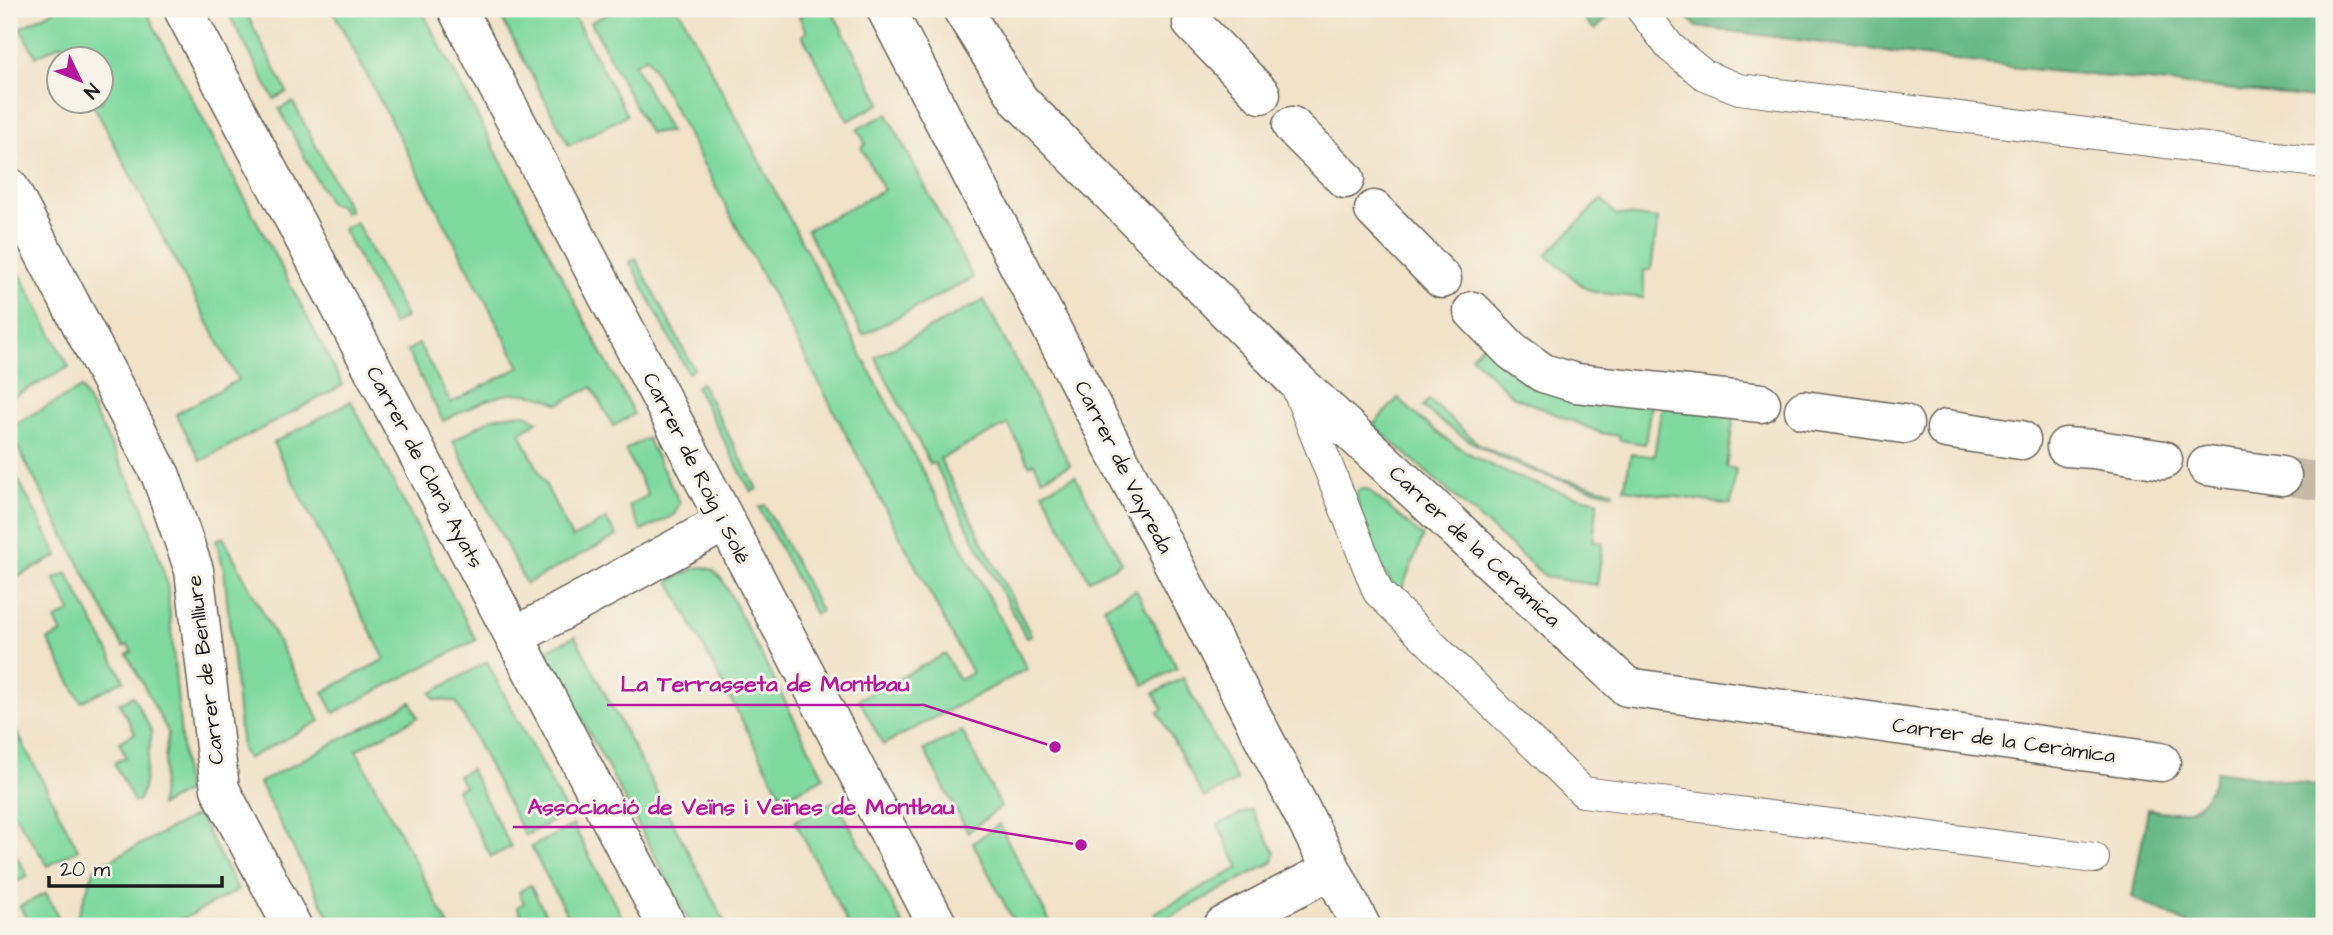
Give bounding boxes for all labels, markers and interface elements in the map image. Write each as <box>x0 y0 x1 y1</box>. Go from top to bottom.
north arrow <box>46 46 116 116</box>
text: N <box>77 77 105 104</box>
street label: Carrer de Clarà Ayats <box>357 361 490 574</box>
street label: Carrer de Roig i Solé <box>634 367 757 570</box>
street label: Carrer de Vayreda <box>1066 376 1180 560</box>
street label: Carrer de la Ceràmica <box>1382 459 1567 634</box>
street label: Carrer de Benlliure <box>179 573 232 766</box>
callout: La Terrasseta de Montbau <box>607 661 924 705</box>
text: La Terrasseta de Montbau <box>621 668 910 700</box>
street label: Carrer de la Ceràmica <box>1890 710 2118 771</box>
callout: Associació de Veïns i Veïnes de Montbau <box>513 783 968 827</box>
text: Associació de Veïns i Veïnes de Montbau <box>528 791 955 823</box>
scale bar <box>49 844 222 888</box>
text: 20 m <box>60 855 111 884</box>

